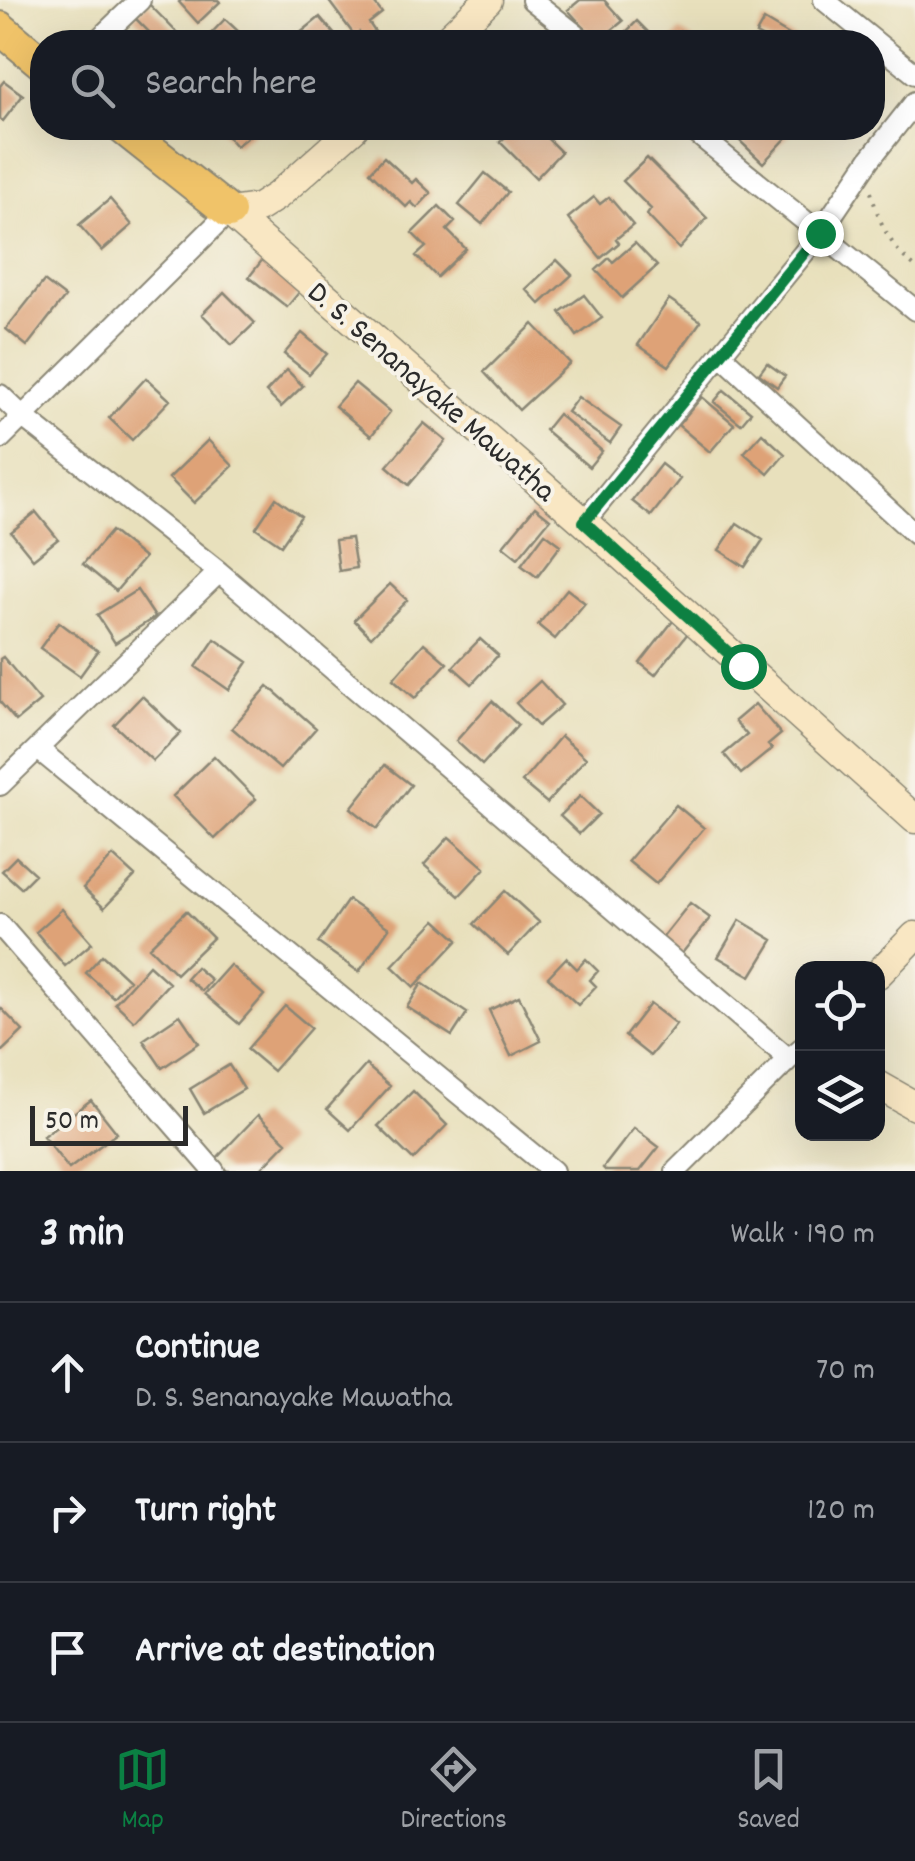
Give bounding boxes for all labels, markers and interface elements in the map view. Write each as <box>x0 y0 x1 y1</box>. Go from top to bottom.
search box <box>30 30 885 140</box>
icon: search <box>65 58 120 113</box>
text: Search here <box>145 58 317 113</box>
route end <box>798 211 844 257</box>
street label: D. S. Senanayake Mawatha <box>295 272 565 516</box>
route start <box>721 644 767 690</box>
map controls <box>795 961 885 1141</box>
button: locate <box>795 961 885 1051</box>
button: layers <box>795 1051 885 1141</box>
scale bar <box>30 1101 188 1146</box>
text: 50 m <box>45 1103 99 1143</box>
text: 3 min <box>40 1206 124 1266</box>
text: Walk · 190 m <box>730 1213 875 1259</box>
text: Continue <box>135 1322 260 1377</box>
icon: ahead <box>40 1345 95 1400</box>
text: 70 m <box>816 1349 875 1395</box>
text: D. S. Senanayake Mawatha <box>135 1377 452 1423</box>
icon: right <box>40 1485 95 1540</box>
text: Turn right <box>135 1485 276 1540</box>
text: 120 m <box>807 1489 875 1535</box>
icon: arrive <box>40 1625 95 1680</box>
text: Arrive at destination <box>135 1625 435 1680</box>
tab: Map <box>115 1742 170 1842</box>
tab: Directions <box>401 1742 507 1842</box>
tab: Saved <box>737 1742 800 1842</box>

